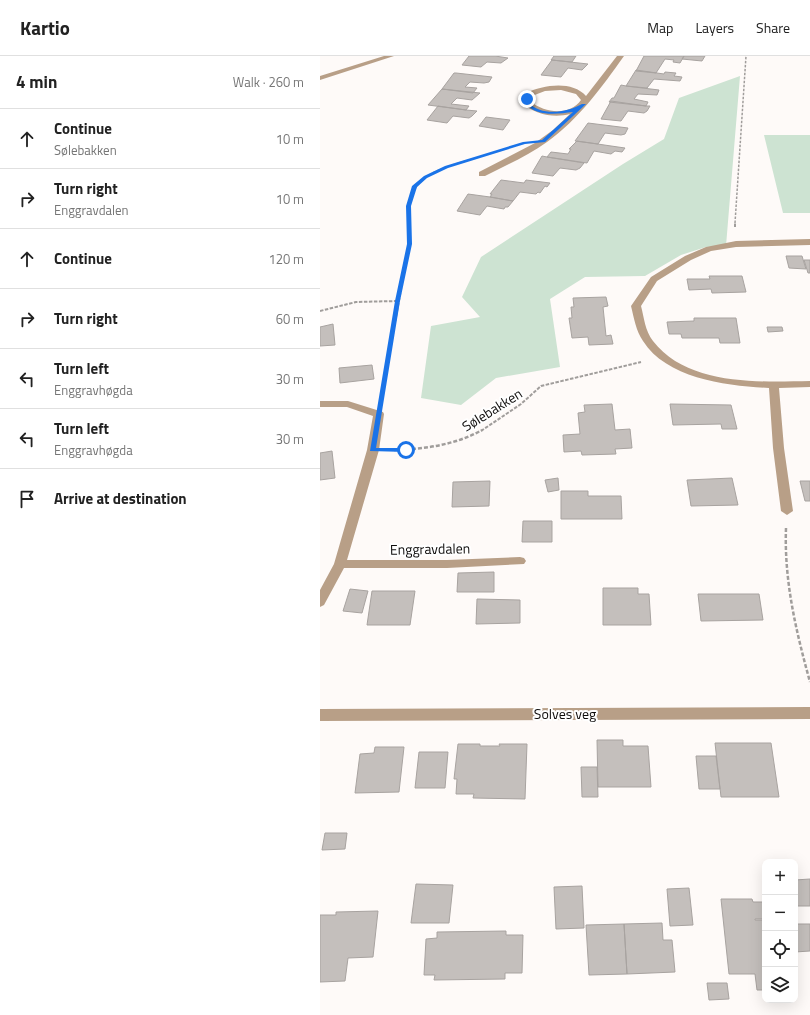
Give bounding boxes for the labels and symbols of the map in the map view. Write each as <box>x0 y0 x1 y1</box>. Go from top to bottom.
route end <box>518 90 536 108</box>
street label: Sølebakken <box>458 383 526 436</box>
route start <box>397 441 415 459</box>
street label: Enggravdalen <box>390 537 470 560</box>
street label: Solves veg <box>534 703 596 724</box>

